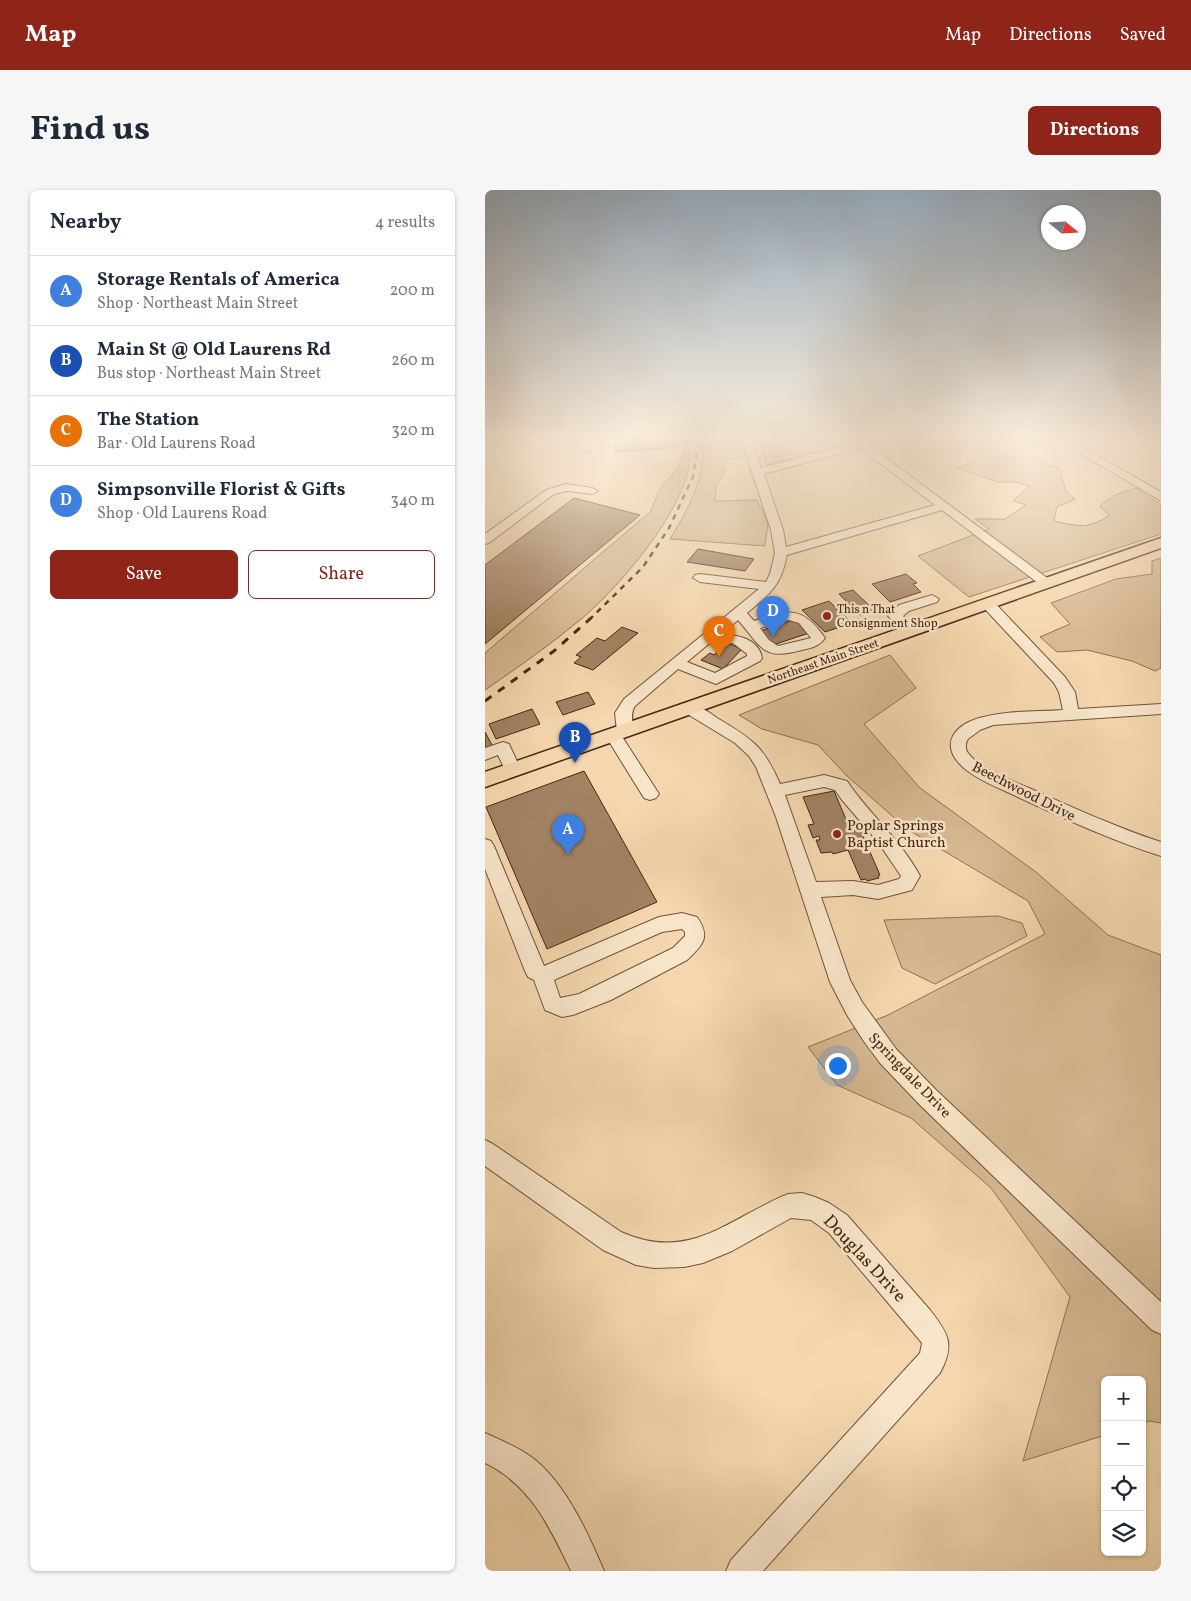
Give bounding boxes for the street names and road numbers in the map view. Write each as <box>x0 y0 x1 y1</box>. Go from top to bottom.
street label: Northeast Main Street <box>765 635 881 689</box>
street label: Beechwood Drive <box>968 757 1079 828</box>
street label: Springdale Drive <box>863 1029 955 1123</box>
street label: Douglas Drive <box>817 1210 911 1308</box>

